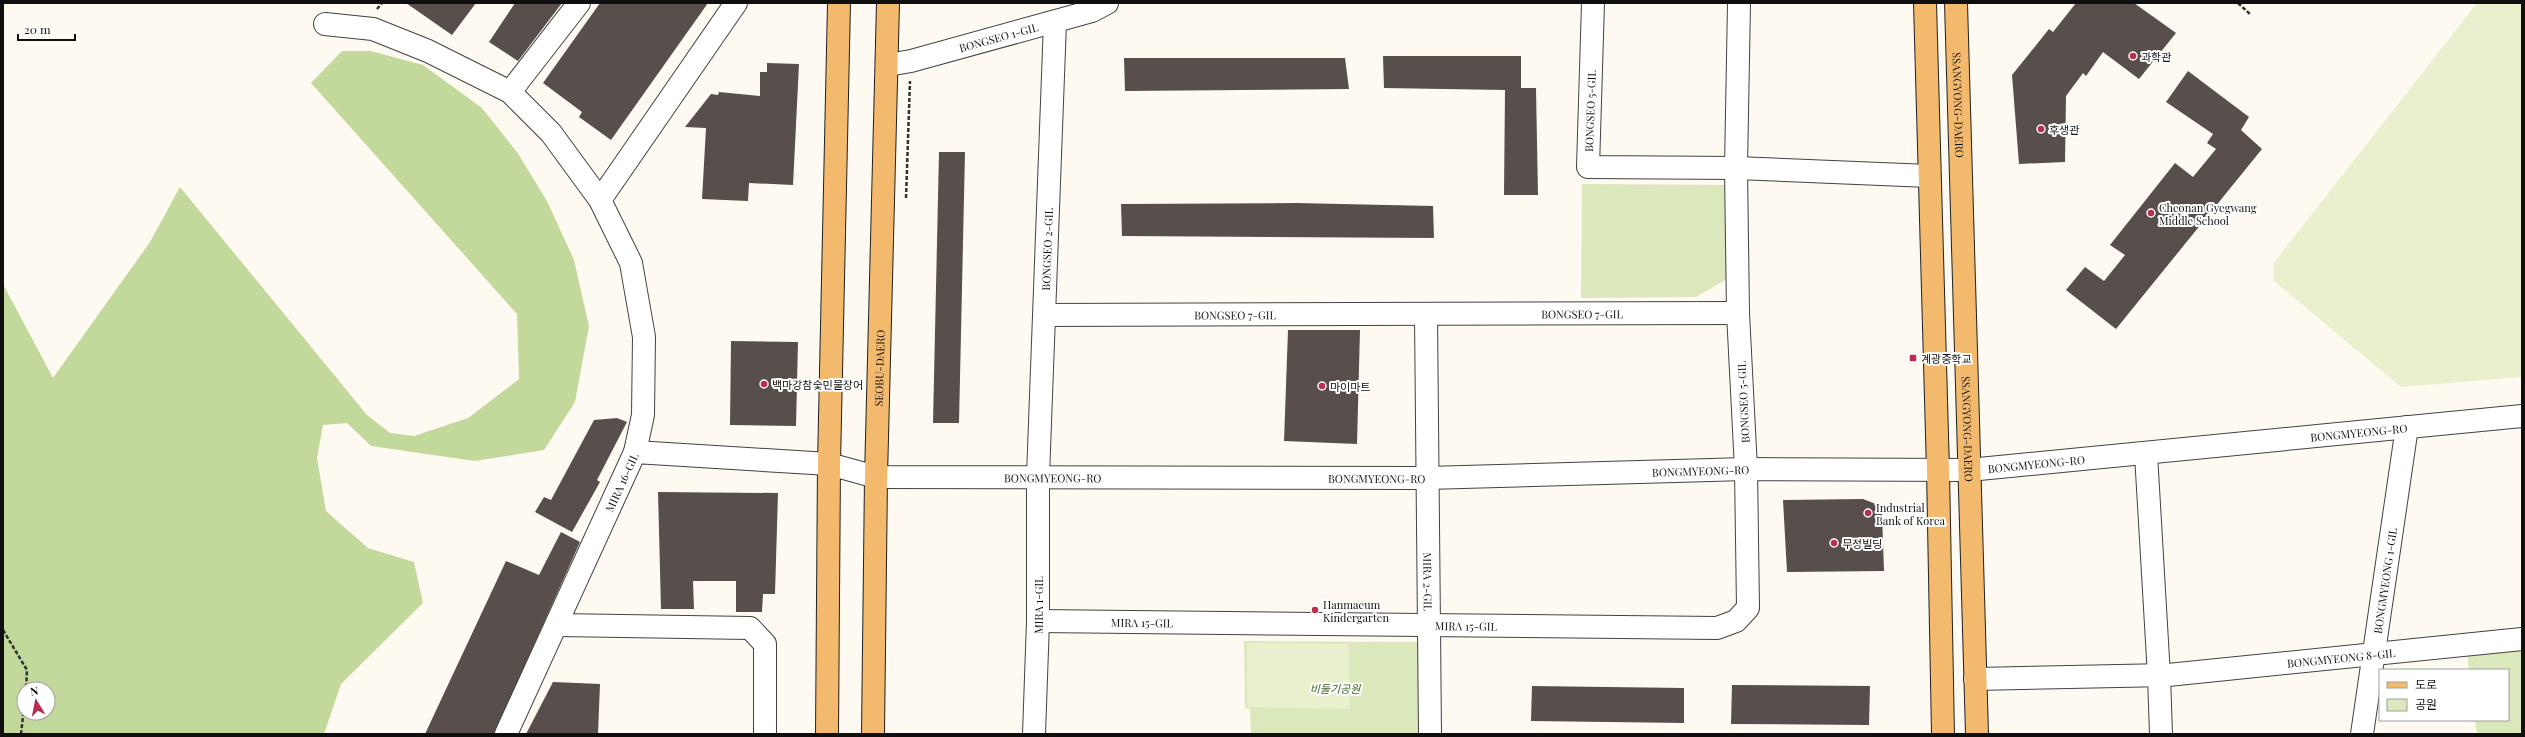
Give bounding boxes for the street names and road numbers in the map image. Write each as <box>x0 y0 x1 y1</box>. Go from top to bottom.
street label: BONGSEO 1-GIL <box>957 19 1040 55</box>
street label: SSANGYONG-DAERO <box>1950 52 1968 158</box>
street label: BONGSEO 5-GIL <box>1581 69 1599 152</box>
street label: BONGSEO 2-GIL <box>1037 207 1056 291</box>
street label: BONGSEO 7-GIL <box>1541 306 1623 321</box>
street label: BONGSEO 7-GIL <box>1194 307 1276 322</box>
street label: SEOBU-DAERO <box>870 329 887 407</box>
street label: BONGSEO 5-GIL <box>1733 360 1753 443</box>
street label: SSANGYONG-DAERO <box>1959 376 1977 482</box>
street label: BONGMYEONG-RO <box>2310 420 2408 444</box>
street label: MIRA 16-GIL <box>601 450 641 514</box>
street label: BONGMYEONG-RO <box>1987 451 2086 476</box>
street label: BONGMYEONG-RO <box>1652 461 1750 479</box>
street label: BONGMYEONG-RO <box>1004 470 1102 485</box>
street label: BONGMYEONG-RO <box>1328 470 1426 485</box>
street label: BONGMYEONG 1-GIL <box>2369 526 2400 635</box>
street label: MIRA 2-GIL <box>1421 552 1436 612</box>
street label: MIRA 1-GIL <box>1030 576 1046 634</box>
street label: MIRA 15-GIL <box>1111 614 1174 630</box>
street label: MIRA 15-GIL <box>1435 618 1498 633</box>
street label: BONGMYEONG 8-GIL <box>2286 644 2396 670</box>

